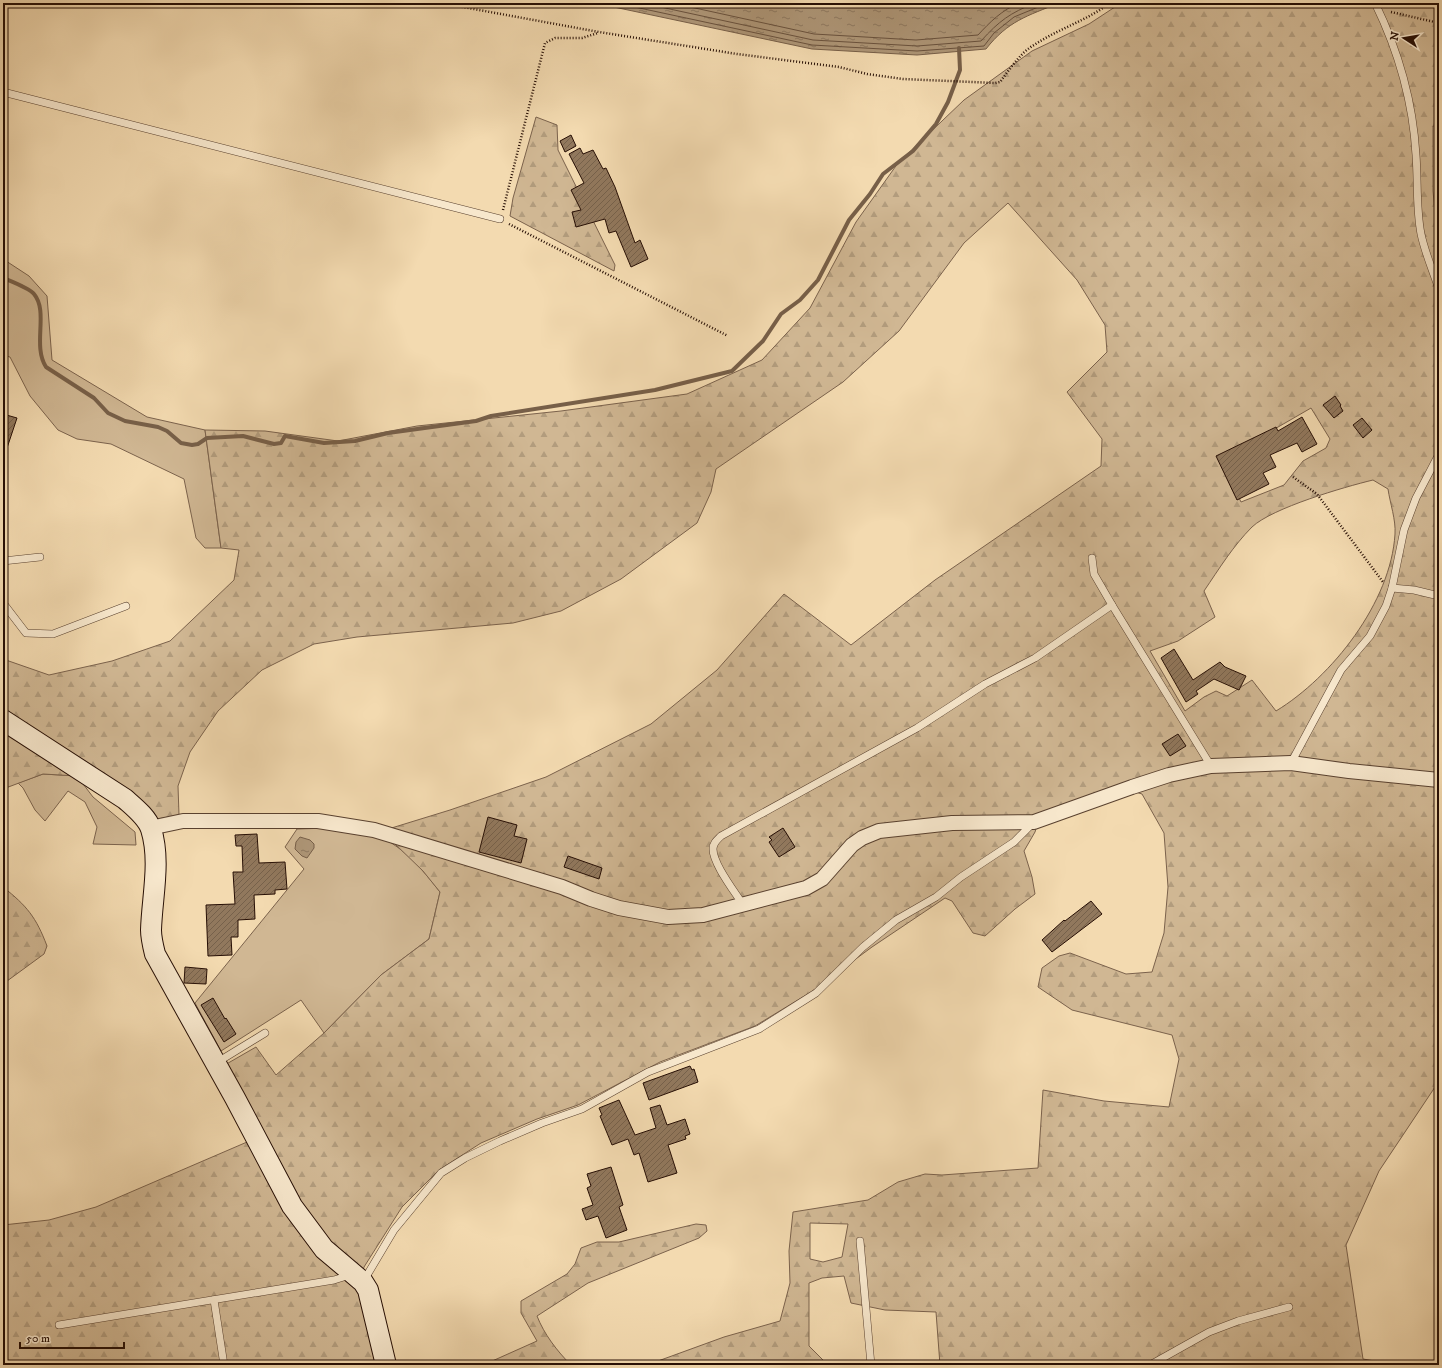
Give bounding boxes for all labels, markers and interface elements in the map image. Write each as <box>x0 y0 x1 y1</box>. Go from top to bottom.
north arrow <box>1384 18 1424 58</box>
text: N <box>1387 30 1403 42</box>
scale bar <box>20 1324 124 1350</box>
text: 50 m <box>26 1331 50 1346</box>

